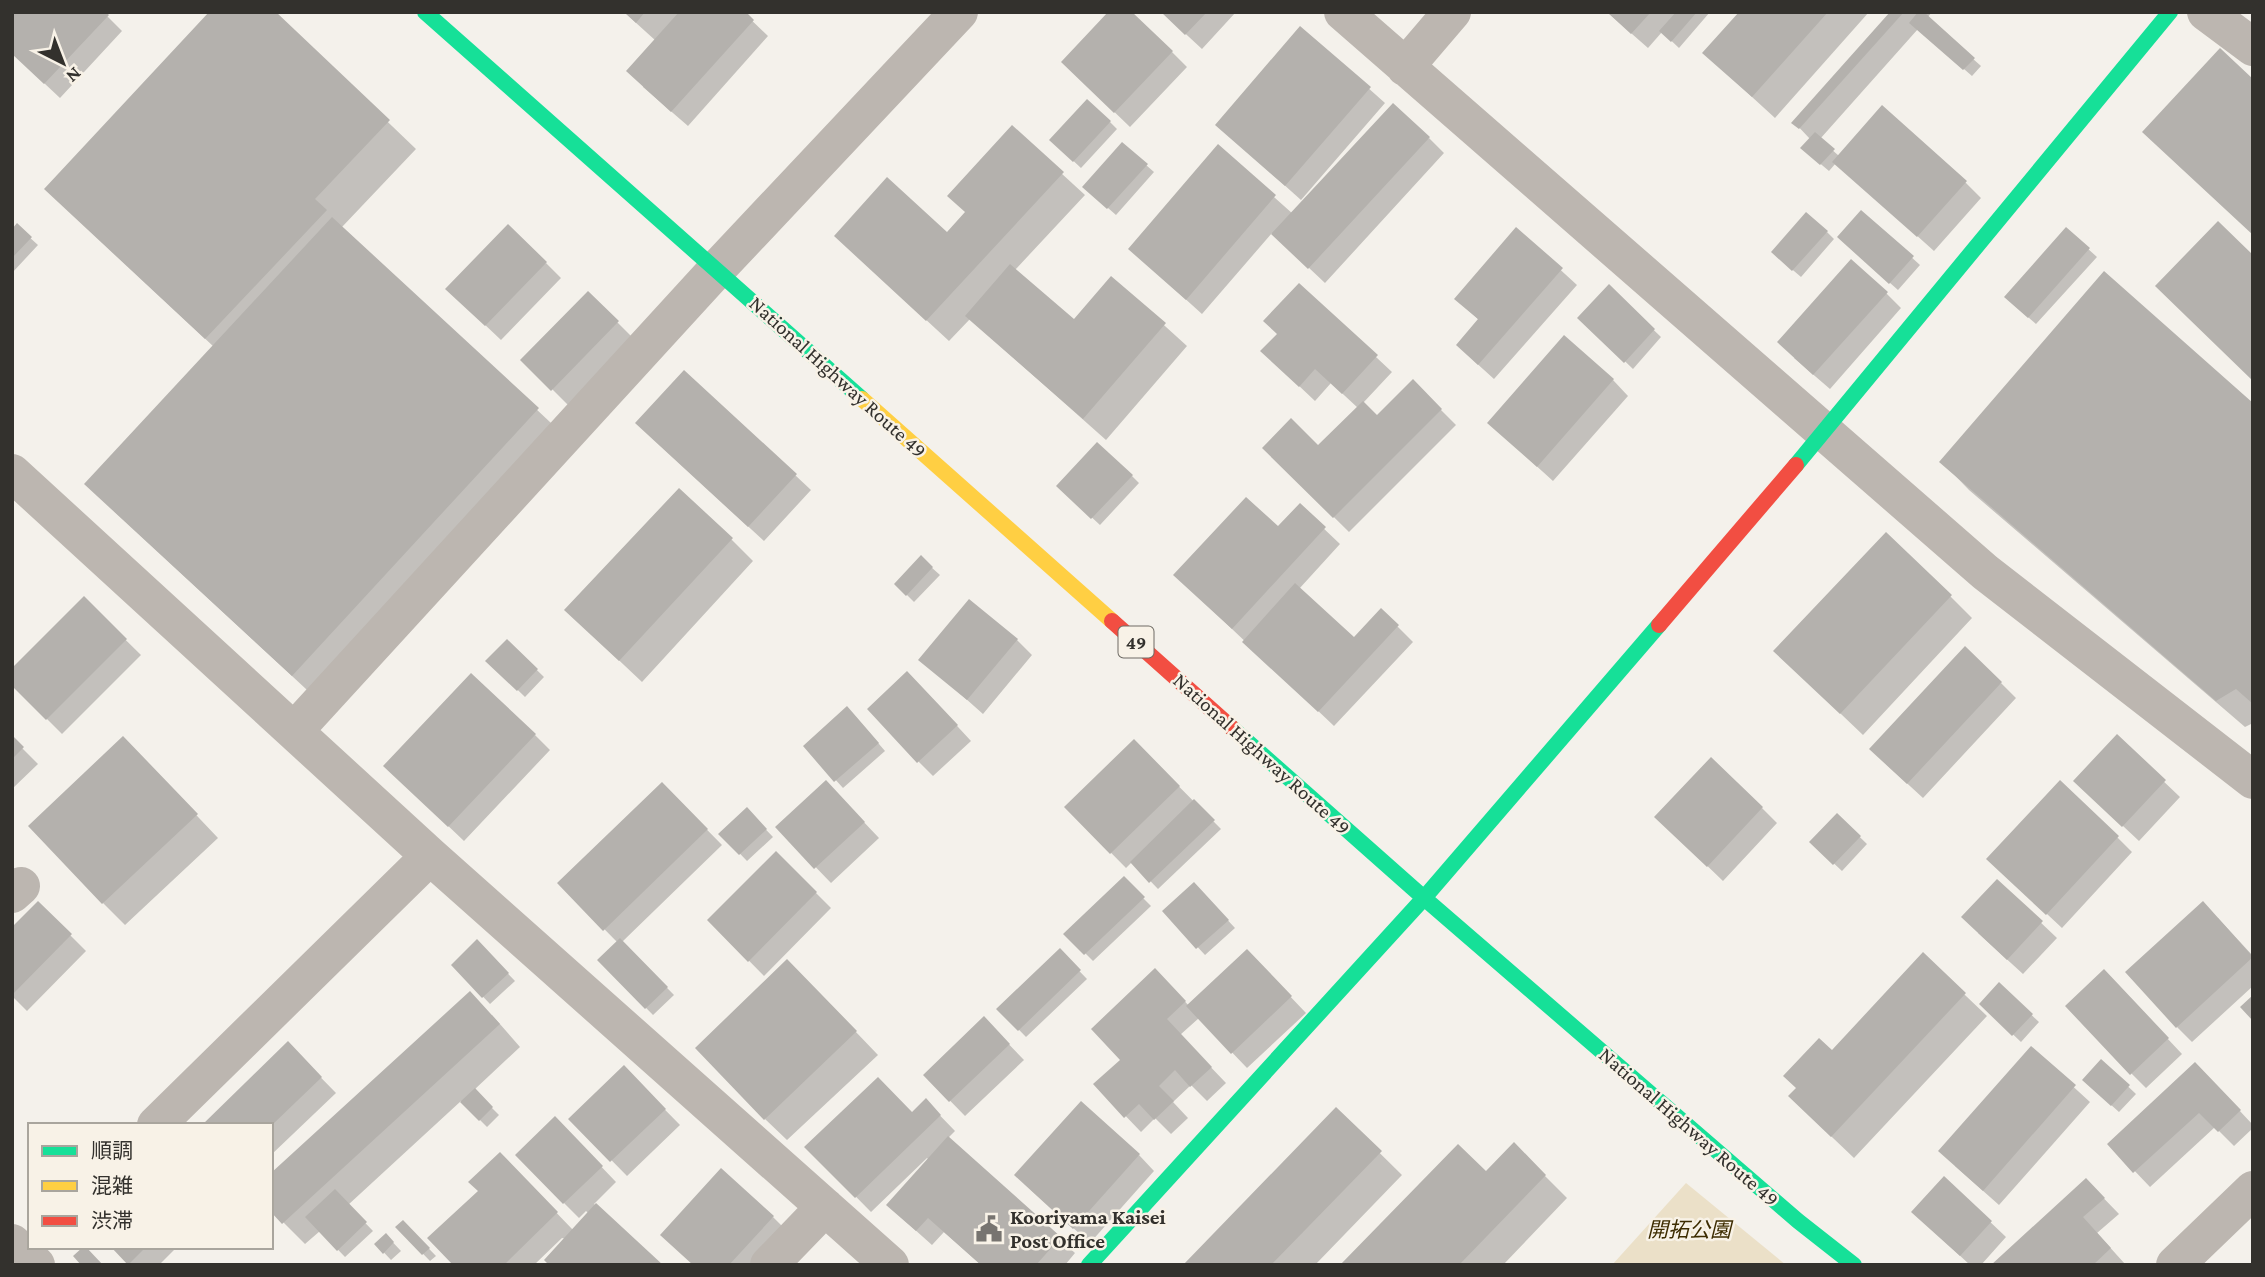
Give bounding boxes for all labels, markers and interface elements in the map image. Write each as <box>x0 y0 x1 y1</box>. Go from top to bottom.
north arrow <box>28 28 98 98</box>
text: N <box>62 63 86 87</box>
street label: National Highway Route 49 <box>745 291 931 463</box>
road number: 49 <box>1118 626 1154 657</box>
street label: National Highway Route 49 <box>1169 668 1355 840</box>
street label: National Highway Route 49 <box>1594 1042 1784 1212</box>
legend <box>28 1123 273 1249</box>
text: 順調 <box>91 1139 133 1163</box>
text: 混雑 <box>91 1174 133 1198</box>
place label: Kooriyama Kaisei Post Office <box>1010 1205 1166 1253</box>
text: 渋滞 <box>91 1209 133 1233</box>
public building icon: Kooriyama Kaisei Post Office <box>974 1214 1004 1244</box>
park label: 開拓公園 <box>1647 1218 1734 1242</box>

